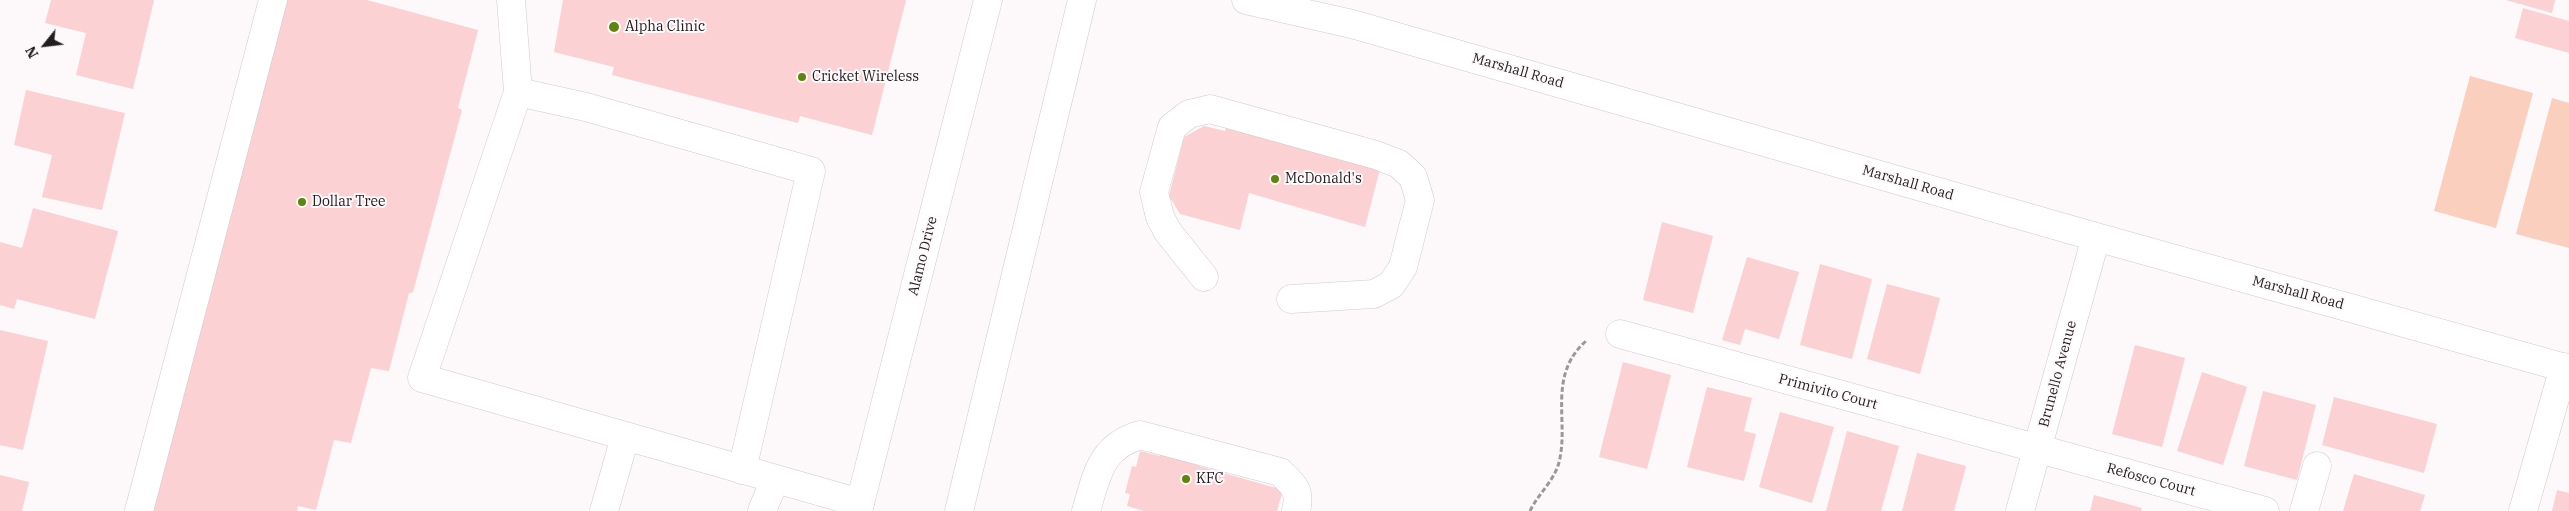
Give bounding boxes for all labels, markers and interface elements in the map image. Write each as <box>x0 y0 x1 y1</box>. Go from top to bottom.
place label: Alpha Clinic <box>625 19 705 35</box>
north arrow <box>20 20 70 70</box>
marker: Alpha Clinic <box>607 20 621 34</box>
text: N <box>21 43 42 61</box>
street label: Marshall Road <box>1470 50 1566 92</box>
place label: Cricket Wireless <box>812 69 919 85</box>
marker: Cricket Wireless <box>796 71 808 83</box>
street label: Marshall Road <box>1860 162 1956 204</box>
place label: McDonald's <box>1285 171 1362 187</box>
marker: McDonald's <box>1269 173 1281 185</box>
place label: Dollar Tree <box>312 194 385 210</box>
marker: Dollar Tree <box>296 196 308 208</box>
street label: Alamo Drive <box>905 215 941 297</box>
street label: Marshall Road <box>2250 273 2346 313</box>
street label: Brunello Avenue <box>2036 319 2080 429</box>
street label: Primivito Court <box>1777 371 1879 413</box>
street label: Refosco Court <box>2105 460 2197 500</box>
place label: KFC <box>1196 471 1224 487</box>
marker: KFC <box>1180 473 1192 485</box>

